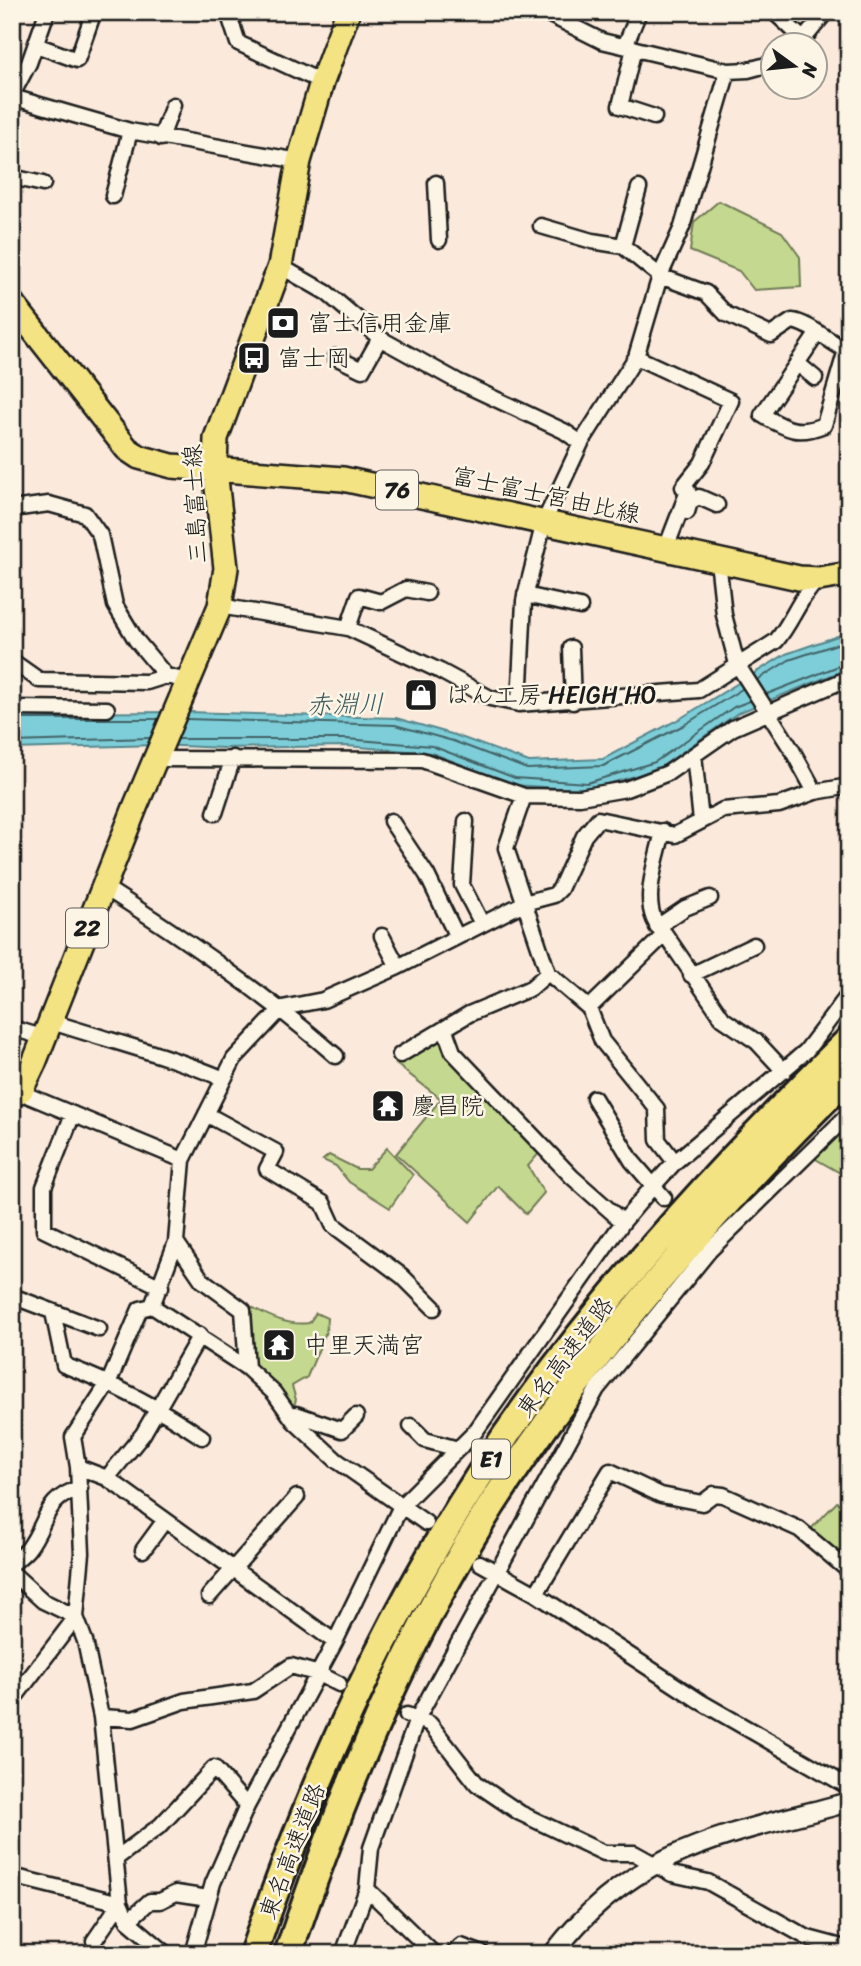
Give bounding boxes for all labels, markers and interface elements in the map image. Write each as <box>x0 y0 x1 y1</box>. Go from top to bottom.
north arrow <box>760 32 830 102</box>
text: N <box>792 59 828 82</box>
place label: 富士信用金庫 <box>308 302 452 344</box>
bank icon: 富士信用金庫 <box>264 304 302 342</box>
place label: 富士岡 <box>278 337 350 379</box>
bus stop icon: 富士岡 <box>235 339 273 377</box>
street label: 三島富士線 <box>171 443 219 565</box>
street label: 富士富士宮由比線 <box>448 454 644 536</box>
road number: 76 <box>376 470 418 510</box>
place label: ぱん工房 HEIGH HO <box>446 674 657 716</box>
shop icon: ぱん工房 HEIGH HO <box>402 676 440 714</box>
water label: 赤淵川 <box>306 680 384 728</box>
road number: 22 <box>66 909 108 948</box>
place label: 慶昌院 <box>412 1085 484 1127</box>
temple icon: 慶昌院 <box>369 1087 407 1125</box>
street label: 東名高速道路 <box>505 1287 625 1427</box>
place label: 中里天満宮 <box>304 1324 424 1366</box>
temple icon: 中里天満宮 <box>260 1326 298 1364</box>
road number: E1 <box>472 1440 510 1478</box>
street label: 東名高速道路 <box>247 1776 337 1926</box>

